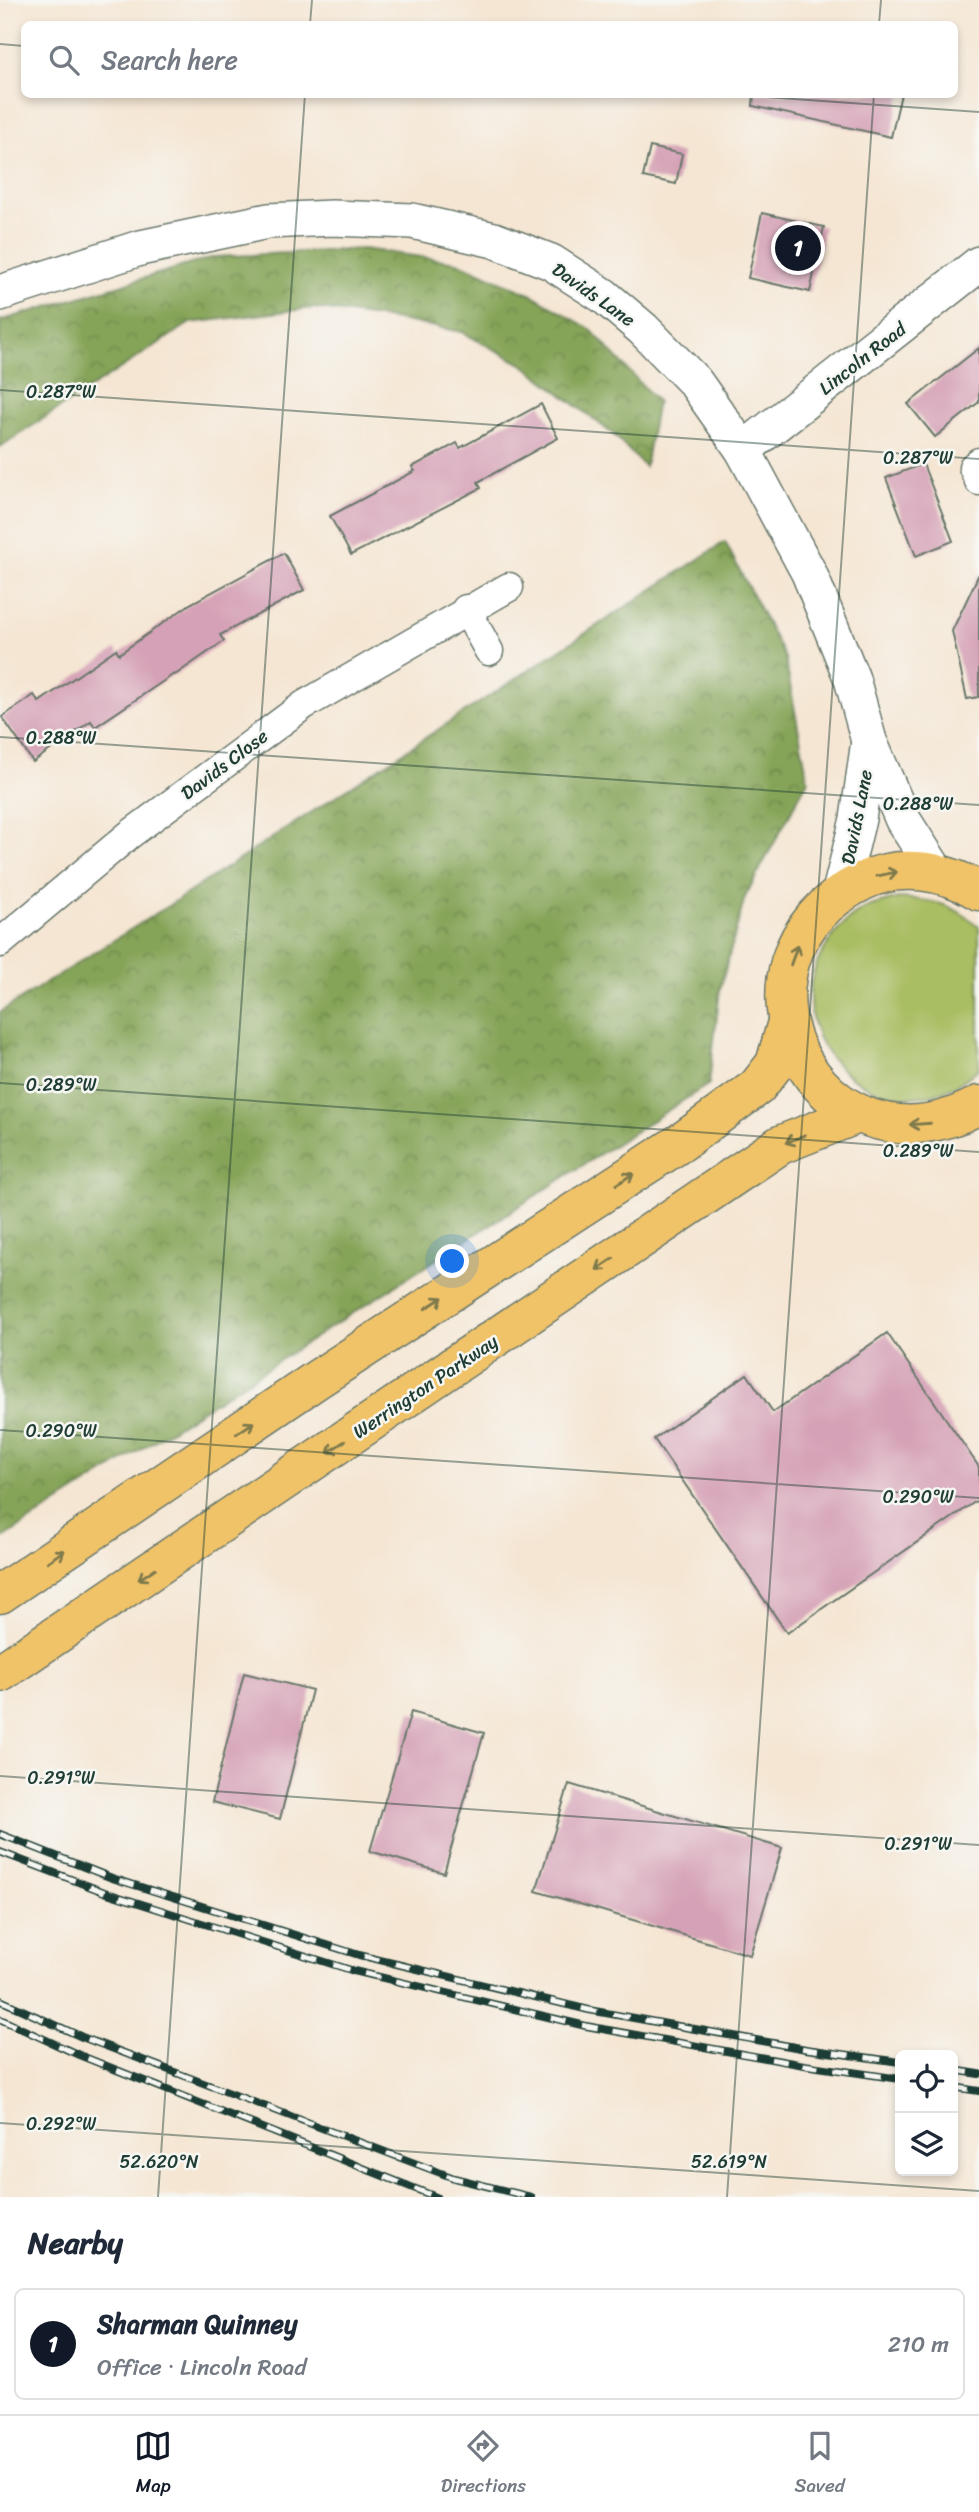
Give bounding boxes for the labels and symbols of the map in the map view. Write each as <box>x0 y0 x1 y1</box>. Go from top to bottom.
pin: 1 <box>775 222 821 274</box>
street label: Davids Lane <box>545 253 643 336</box>
street label: Lincoln Road <box>811 313 914 404</box>
text: 0.287°W <box>26 376 97 408</box>
text: 0.287°W <box>883 442 954 474</box>
street label: Davids Close <box>173 720 276 809</box>
text: 0.288°W <box>26 722 97 754</box>
street label: Davids Lane <box>831 767 882 867</box>
text: 0.288°W <box>883 788 954 820</box>
one-way arrow <box>875 867 898 880</box>
one-way arrow <box>789 944 801 966</box>
text: 0.289°W <box>26 1069 97 1101</box>
one-way arrow <box>909 1118 932 1131</box>
one-way arrow <box>785 1133 806 1146</box>
text: 0.289°W <box>883 1135 954 1167</box>
one-way arrow <box>615 1172 635 1186</box>
your location <box>435 1244 469 1278</box>
one-way arrow <box>596 1257 615 1271</box>
one-way arrow <box>424 1295 444 1309</box>
street label: Werrington Parkway <box>346 1325 505 1448</box>
text: 0.290°W <box>25 1415 98 1447</box>
one-way arrow <box>234 1421 254 1435</box>
one-way arrow <box>327 1439 346 1454</box>
text: 0.290°W <box>882 1481 955 1513</box>
one-way arrow <box>46 1549 66 1563</box>
one-way arrow <box>138 1566 157 1581</box>
text: 0.291°W <box>27 1762 96 1794</box>
text: 0.291°W <box>884 1828 953 1860</box>
text: 0.292°W <box>26 2108 97 2140</box>
text: 52.620°N <box>120 2146 199 2178</box>
text: 52.619°N <box>691 2146 768 2178</box>

